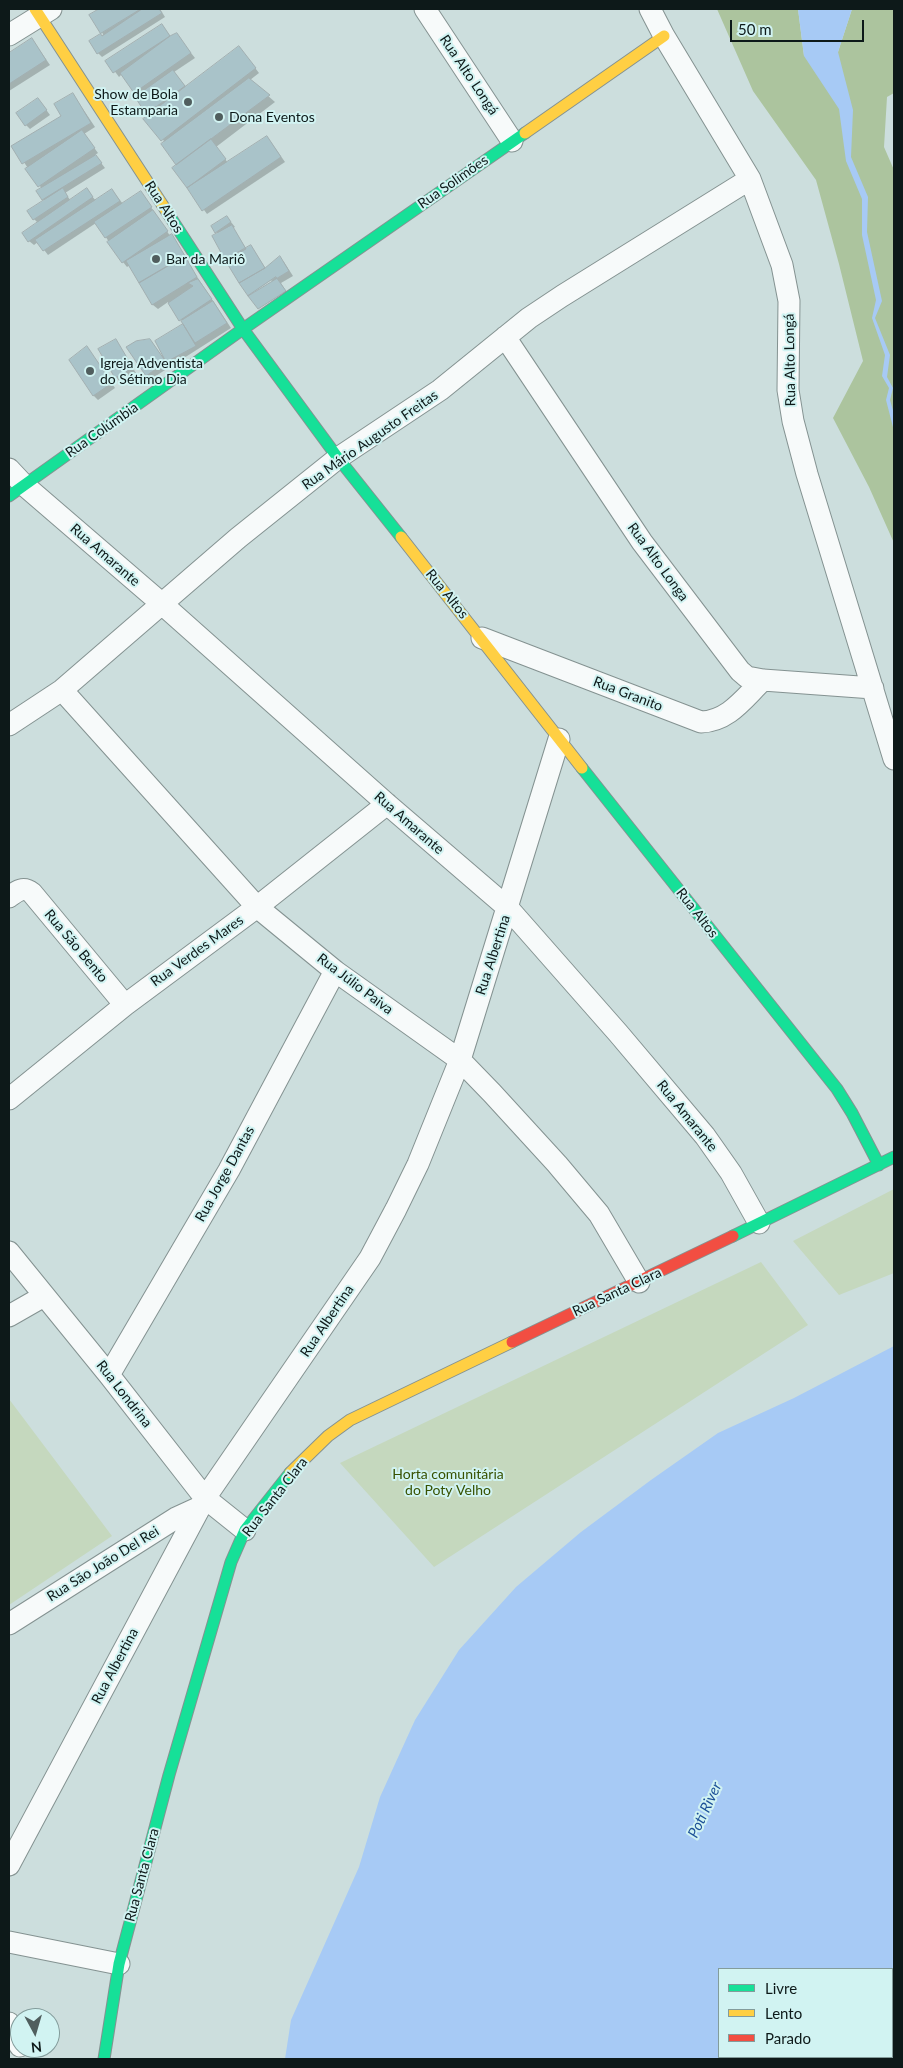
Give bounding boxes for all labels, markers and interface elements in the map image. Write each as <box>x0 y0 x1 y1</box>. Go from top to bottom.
scale bar <box>733 10 867 42</box>
text: 50 m <box>738 20 772 38</box>
street label: Rua Alto Longá <box>436 32 502 118</box>
place label: Show de Bola Estamparia <box>94 86 178 118</box>
marker: Show de Bola Estamparia <box>182 96 194 108</box>
place label: Dona Eventos <box>229 109 315 125</box>
marker: Dona Eventos <box>213 111 225 123</box>
street label: Rua Solimões <box>415 152 491 212</box>
street label: Rua Altos <box>141 178 187 236</box>
place label: Bar da Mariô <box>166 251 245 267</box>
marker: Bar da Mariô <box>150 253 162 265</box>
street label: Rua Alto Longá <box>781 313 799 407</box>
place label: Igreja Adventista do Sétimo Dia <box>100 355 203 388</box>
marker: Igreja Adventista do Sétimo Dia <box>84 365 96 377</box>
street label: Rua Mário Augusto Freitas <box>299 387 441 493</box>
street label: Rua Colúmbia <box>62 399 142 461</box>
street label: Rua Amarante <box>67 520 143 590</box>
street label: Rua Alto Longa <box>624 520 692 604</box>
street label: Rua Altos <box>422 566 472 622</box>
street label: Rua Granito <box>591 673 665 715</box>
street label: Rua Amarante <box>371 788 447 858</box>
street label: Rua Altos <box>672 885 722 941</box>
street label: Rua São Bento <box>41 906 111 986</box>
street label: Rua Verdes Mares <box>147 912 247 990</box>
street label: Rua Albertina <box>472 913 514 997</box>
street label: Rua Júlio Paiva <box>314 950 396 1018</box>
street label: Rua Amarante <box>653 1077 721 1155</box>
street label: Rua Jorge Dantas <box>192 1123 258 1225</box>
street label: Rua Santa Clara <box>570 1264 664 1320</box>
street label: Rua Albertina <box>297 1282 357 1360</box>
street label: Rua Londrina <box>93 1357 155 1431</box>
street label: Rua Santa Clara <box>239 1454 311 1540</box>
park label: Horta comunitária do Poty Velho <box>392 1466 504 1498</box>
street label: Rua São João Del Rei <box>44 1523 162 1605</box>
street label: Rua Albertina <box>88 1625 142 1707</box>
water label: Poti River <box>684 1779 726 1841</box>
street label: Rua Santa Clara <box>121 1826 163 1924</box>
legend <box>718 1968 893 2058</box>
text: Livre <box>765 1979 797 1997</box>
text: Lento <box>765 2004 802 2022</box>
north arrow <box>10 2008 60 2058</box>
text: Parado <box>765 2029 811 2047</box>
text: N <box>30 2038 43 2056</box>

